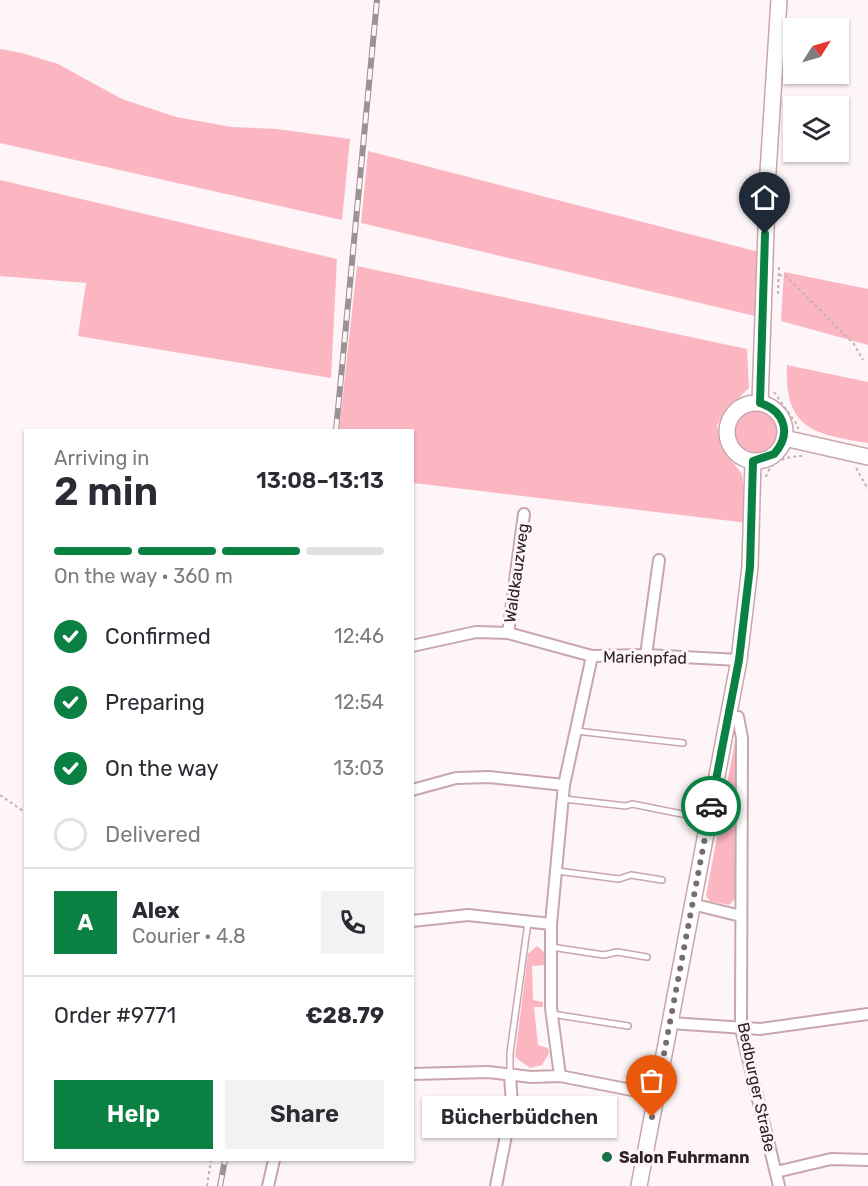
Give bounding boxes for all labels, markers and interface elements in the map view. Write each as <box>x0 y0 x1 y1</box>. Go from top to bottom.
north arrow <box>783 18 849 84</box>
map controls <box>783 18 849 162</box>
button: layers <box>783 96 849 162</box>
pin <box>739 172 790 234</box>
icon: home <box>748 181 781 214</box>
text: Arriving in <box>54 446 149 470</box>
text: 13:08–13:13 <box>256 467 384 494</box>
text: 2 min <box>54 469 158 515</box>
street label: Waldkauzweg <box>500 522 533 624</box>
text: On the way · 360 m <box>54 564 233 588</box>
icon: check <box>54 620 87 653</box>
text: Confirmed <box>105 623 211 650</box>
text: 12:46 <box>334 624 384 648</box>
street label: Marienpfad <box>603 647 687 668</box>
icon: check <box>54 686 87 719</box>
text: Preparing <box>105 689 205 716</box>
text: 12:54 <box>334 690 384 714</box>
icon: check <box>54 752 87 785</box>
text: On the way <box>105 755 219 782</box>
text: 13:03 <box>334 756 384 780</box>
courier <box>681 776 741 836</box>
icon: car <box>695 790 728 823</box>
text: Delivered <box>105 821 201 848</box>
button: phone <box>321 891 384 954</box>
text: Alex <box>132 897 180 924</box>
text: A <box>78 909 93 936</box>
text: Courier · 4.8 <box>132 924 246 948</box>
text: Order #9771 <box>54 1002 176 1029</box>
text: €28.79 <box>305 1002 384 1029</box>
street label: Bedburger Straße <box>734 1021 780 1154</box>
pin <box>626 1055 677 1117</box>
icon: bag <box>635 1064 668 1097</box>
button: Help <box>54 1080 213 1149</box>
button: Share <box>225 1080 384 1149</box>
callout: Bücherbüdchen <box>421 1096 616 1138</box>
text: Bücherbüdchen <box>441 1105 598 1129</box>
place label: Salon Fuhrmann <box>619 1148 750 1167</box>
marker: Salon Fuhrmann <box>600 1150 614 1164</box>

